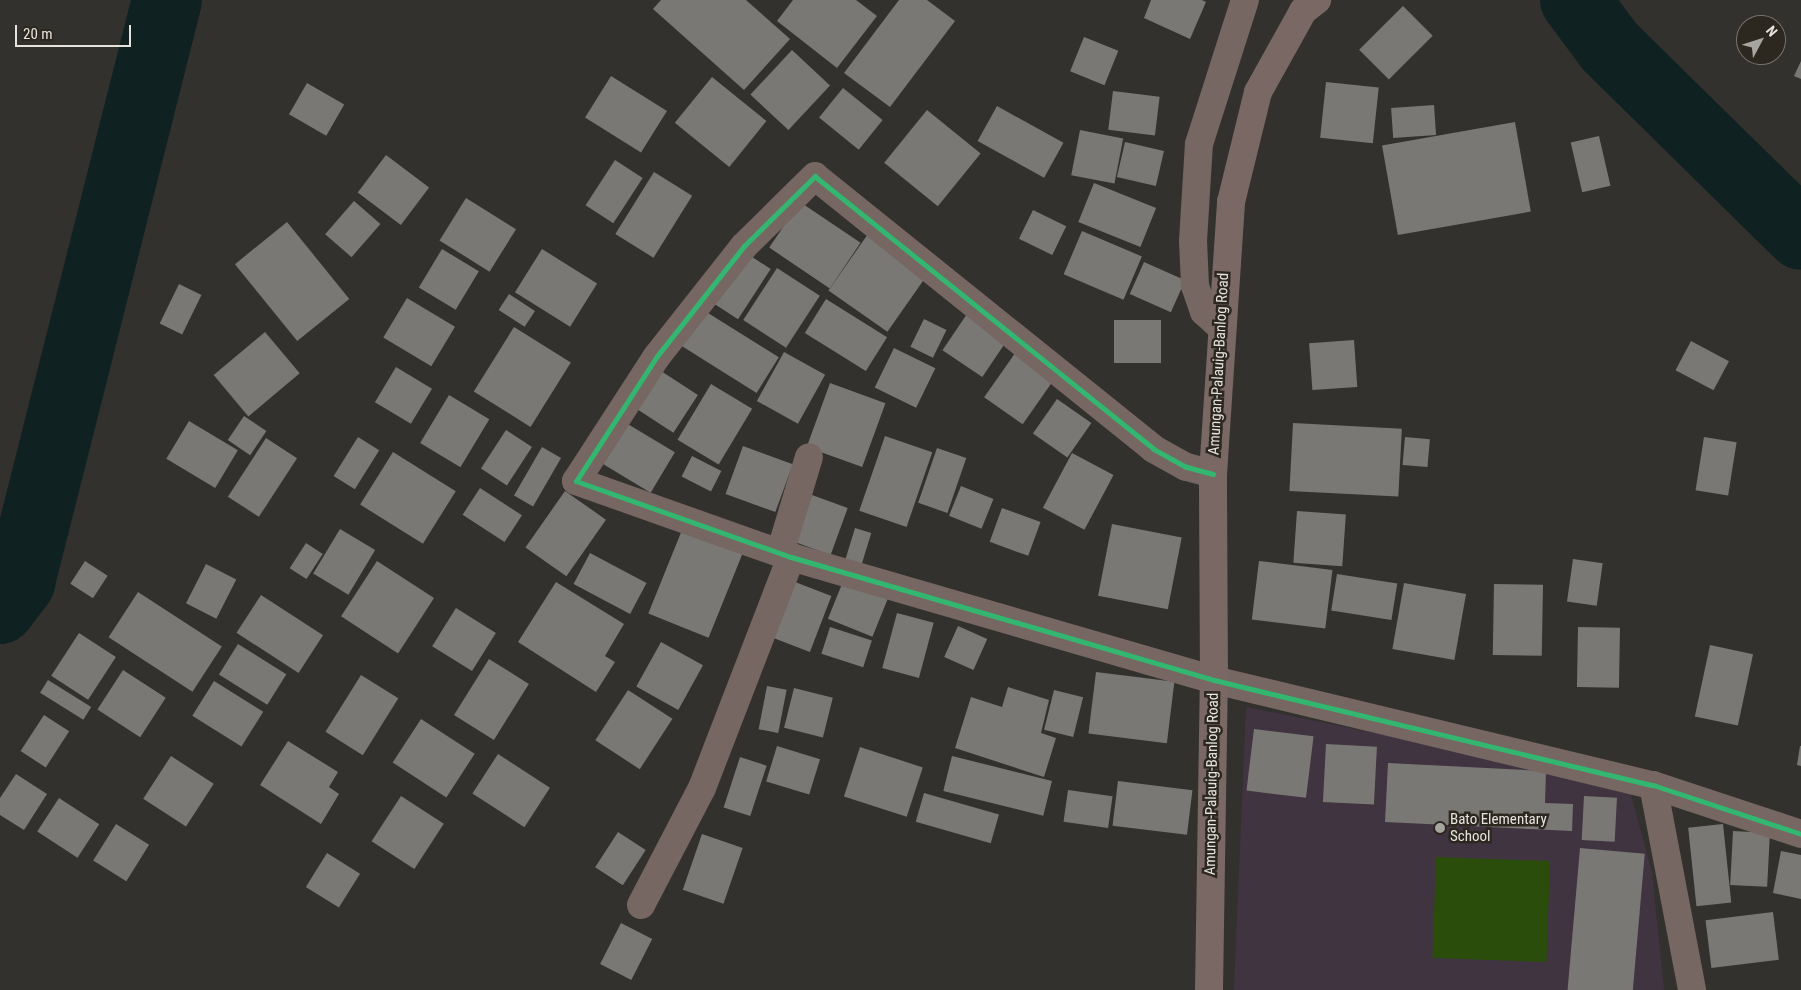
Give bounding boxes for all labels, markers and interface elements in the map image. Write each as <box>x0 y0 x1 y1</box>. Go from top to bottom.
scale bar <box>18 15 134 47</box>
north arrow <box>1736 15 1786 65</box>
text: N <box>1763 23 1781 39</box>
text: 20 m <box>23 25 53 43</box>
street label: Amungan-Palauig-Banlog Road <box>1205 272 1233 456</box>
street label: Amungan-Palauig-Banlog Road <box>1201 693 1223 875</box>
place label: Bato Elementary School <box>1450 810 1547 845</box>
marker: Bato Elementary School <box>1434 822 1446 834</box>

